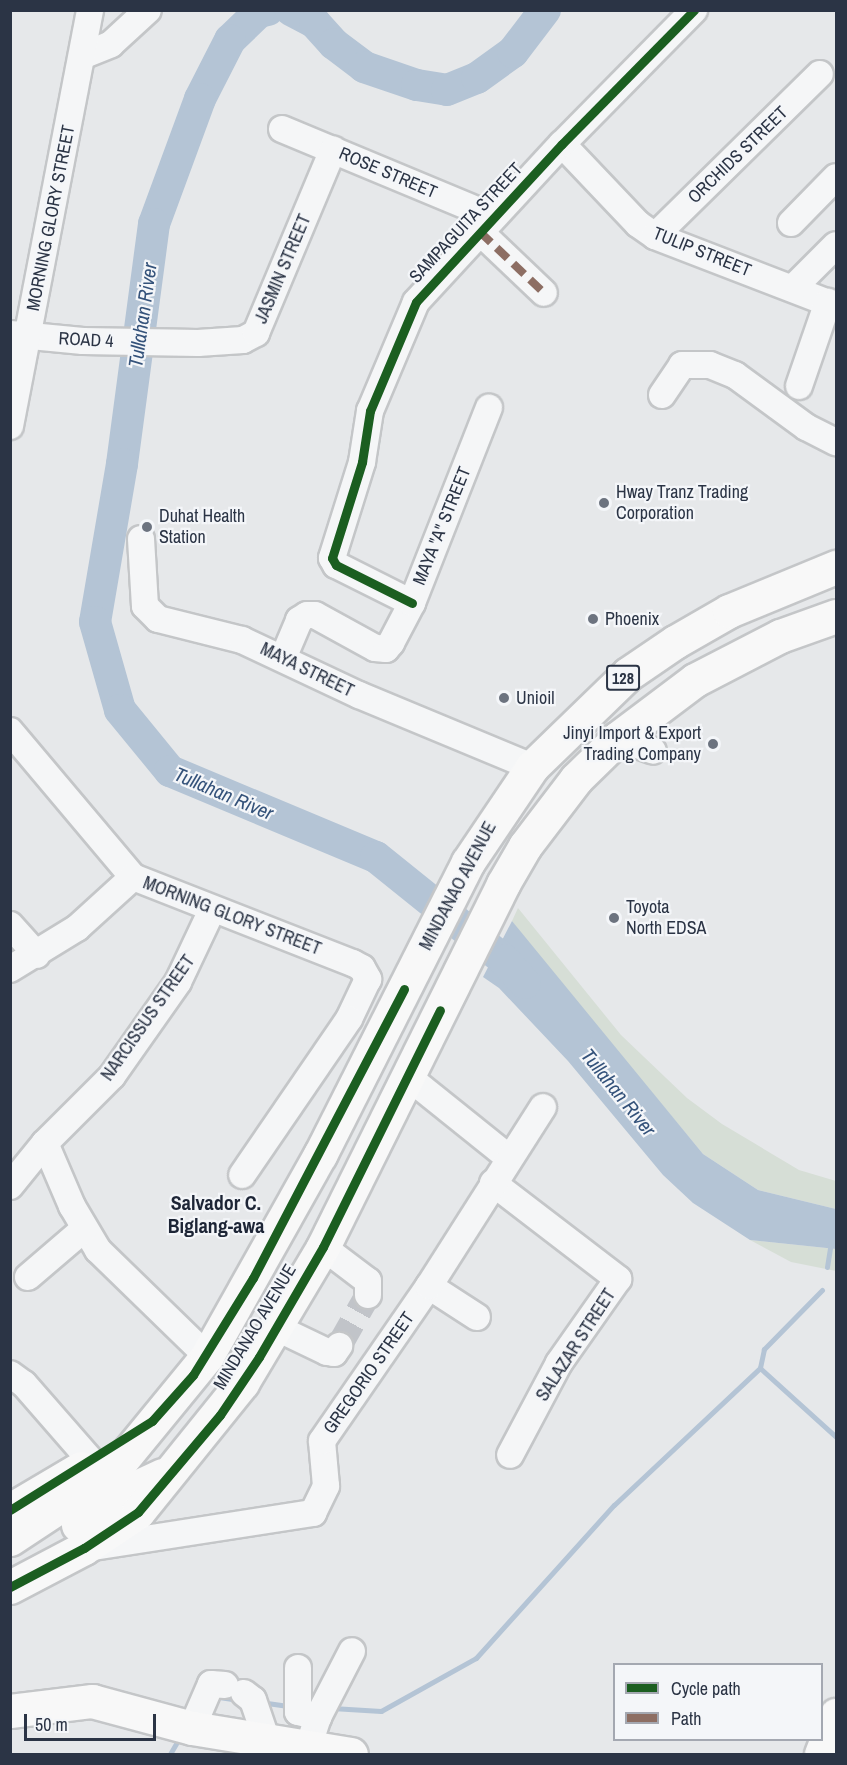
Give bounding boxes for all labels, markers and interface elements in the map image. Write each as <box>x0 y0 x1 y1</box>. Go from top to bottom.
street label: ORCHIDS STREET <box>684 102 792 208</box>
street label: MORNING GLORY STREET <box>22 123 80 313</box>
street label: ROSE STREET <box>336 143 440 203</box>
street label: SAMPAGUITA STREET <box>405 158 527 288</box>
street label: JASMIN STREET <box>250 211 316 327</box>
street label: TULIP STREET <box>650 222 754 282</box>
water label: Tullahan River <box>123 261 161 369</box>
street label: ROAD 4 <box>58 328 114 352</box>
street label: MAYA "A" STREET <box>408 463 476 589</box>
place label: Hway Tranz Trading Corporation <box>616 482 749 524</box>
marker: Hway Tranz Trading Corporation <box>597 496 611 510</box>
place label: Duhat Health Station <box>159 506 245 548</box>
marker: Duhat Health Station <box>140 520 154 534</box>
place label: Phoenix <box>605 608 659 630</box>
marker: Phoenix <box>586 612 600 626</box>
street label: MAYA STREET <box>256 638 358 702</box>
road number: 128 <box>605 665 641 691</box>
place label: Unioil <box>516 687 555 709</box>
marker: Unioil <box>497 691 511 705</box>
place label: Jinyi Import & Export Trading Company <box>563 723 701 766</box>
marker: Jinyi Import & Export Trading Company <box>706 737 720 751</box>
water label: Tullahan River <box>171 761 277 825</box>
street label: MINDANAO AVENUE <box>415 818 501 954</box>
street label: MORNING GLORY STREET <box>140 872 324 960</box>
place label: Toyota North EDSA <box>626 897 706 940</box>
marker: Toyota North EDSA <box>607 911 621 925</box>
street label: NARCISSUS STREET <box>97 951 199 1085</box>
water label: Tullahan River <box>577 1044 661 1140</box>
district label: Salvador C. Biglang-awa <box>168 1190 264 1237</box>
street label: MINDANAO AVENUE <box>209 1260 301 1394</box>
street label: SALAZAR STREET <box>532 1285 620 1405</box>
street label: GREGORIO STREET <box>319 1308 419 1438</box>
legend <box>613 1663 823 1741</box>
text: Cycle path <box>671 1676 741 1701</box>
scale bar <box>27 1702 159 1740</box>
text: Path <box>671 1706 701 1731</box>
text: 50 m <box>35 1712 68 1737</box>

